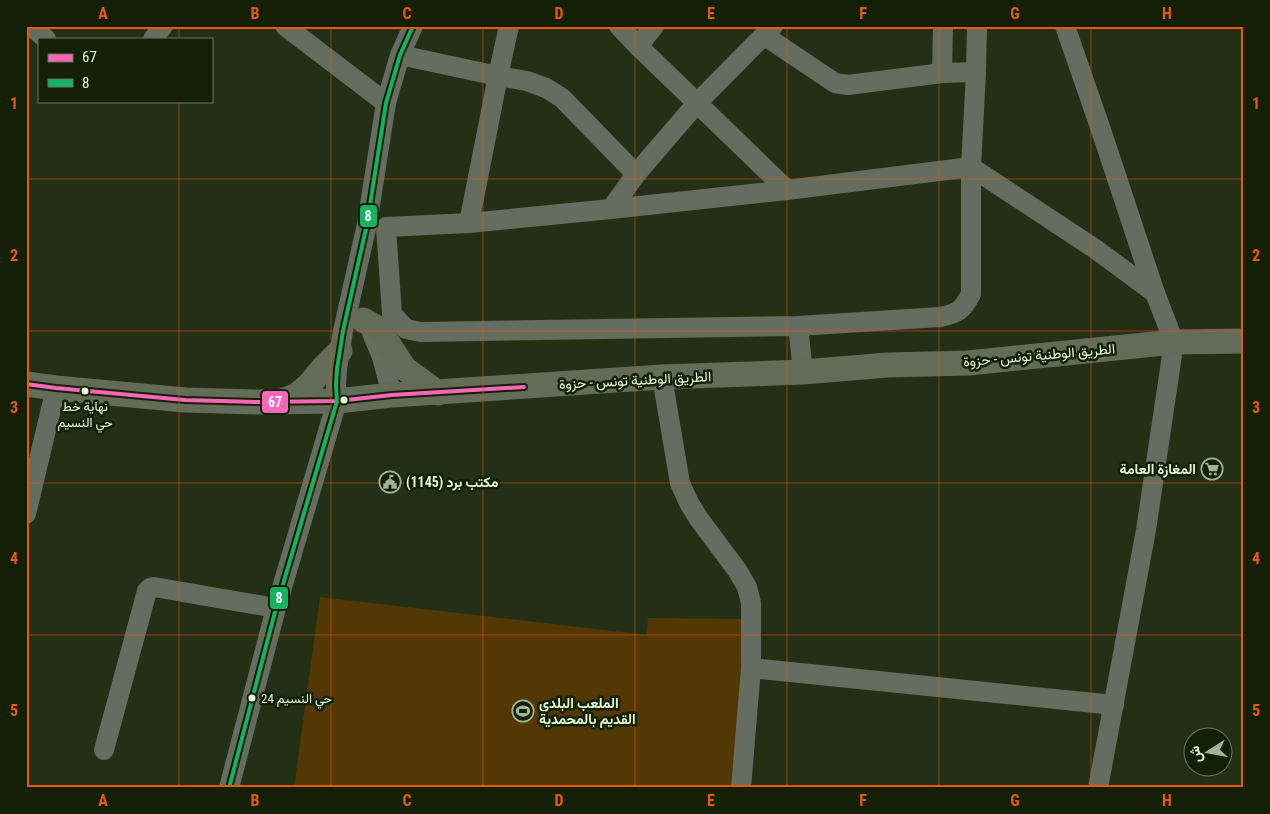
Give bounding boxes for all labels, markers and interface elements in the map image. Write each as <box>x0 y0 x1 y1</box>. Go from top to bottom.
text: A <box>98 4 108 23</box>
text: B <box>251 4 260 23</box>
text: C <box>402 4 412 23</box>
text: D <box>554 4 564 23</box>
text: E <box>707 4 715 23</box>
text: F <box>859 4 867 23</box>
text: G <box>1010 4 1020 23</box>
text: H <box>1162 4 1172 23</box>
legend <box>38 38 212 102</box>
text: 67 <box>82 48 97 66</box>
text: 8 <box>82 74 89 92</box>
text: 1 <box>10 94 18 113</box>
text: 1 <box>1252 94 1260 113</box>
line badge: 8 <box>359 204 378 228</box>
text: 8 <box>364 208 372 224</box>
text: 2 <box>10 246 18 265</box>
text: 2 <box>1252 246 1260 265</box>
street label: الطريق الوطنية تونس - حزوة <box>962 340 1116 371</box>
street label: الطريق الوطنية تونس - حزوة <box>558 368 712 393</box>
marker: نهاية خط حي النسيم <box>80 386 90 396</box>
line badge: 67 <box>261 390 289 414</box>
text: 67 <box>268 394 282 410</box>
unlabelled marker <box>339 395 349 405</box>
text: 3 <box>10 398 18 417</box>
text: 3 <box>1252 398 1260 417</box>
place label: نهاية خط حي النسيم <box>57 399 113 433</box>
supermarket icon: المغازة العامة <box>1200 457 1224 481</box>
place label: المغازة العامة <box>1120 461 1196 478</box>
public building icon: مكتب برد (1145) <box>378 470 402 494</box>
place label: مكتب برد (1145) <box>406 474 499 491</box>
text: 4 <box>10 549 18 568</box>
text: 4 <box>1252 549 1260 568</box>
line badge: 8 <box>269 586 289 610</box>
text: 8 <box>275 590 283 606</box>
place label: حي النسيم 24 <box>261 691 332 709</box>
marker: حي النسيم 24 <box>247 693 257 703</box>
place label: الملعب البلدي القديم بالمحمدية <box>539 695 636 728</box>
sports icon: الملعب البلدي القديم بالمحمدية <box>511 699 535 723</box>
text: 5 <box>10 701 18 720</box>
text: 5 <box>1252 701 1260 720</box>
north arrow <box>1182 726 1232 776</box>
text: ش <box>1186 744 1206 764</box>
text: A <box>98 791 108 810</box>
text: B <box>251 791 260 810</box>
text: C <box>402 791 412 810</box>
text: D <box>554 791 564 810</box>
text: E <box>707 791 715 810</box>
text: F <box>859 791 867 810</box>
text: G <box>1010 791 1020 810</box>
text: H <box>1162 791 1172 810</box>

